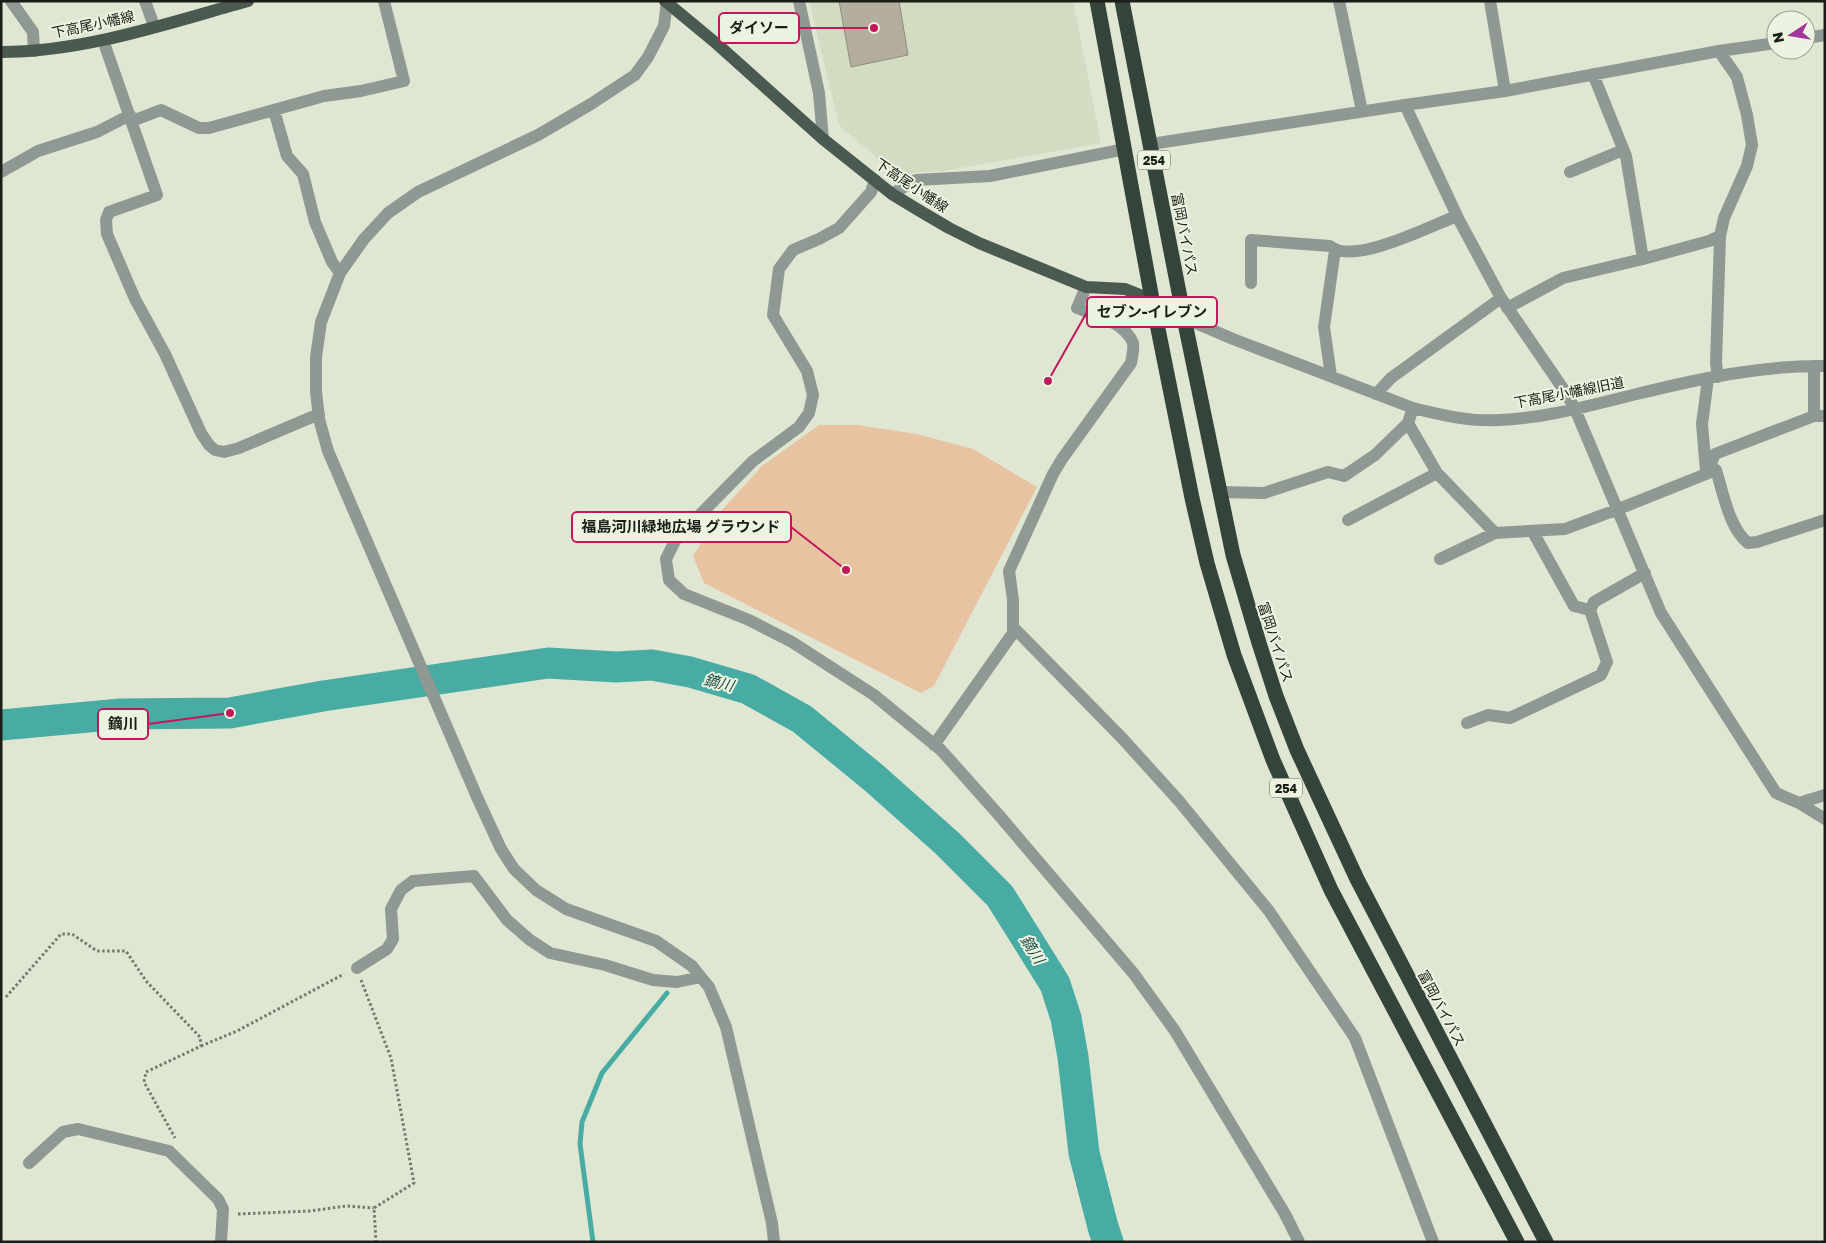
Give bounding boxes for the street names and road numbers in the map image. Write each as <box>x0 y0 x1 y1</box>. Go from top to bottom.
street label: 下高尾小幡線 <box>50 7 136 41</box>
road number: 254 <box>1138 150 1170 170</box>
street label: 下高尾小幡線 <box>872 154 952 216</box>
street label: 富岡バイパス <box>1169 191 1201 277</box>
street label: 下高尾小幡線旧道 <box>1512 373 1626 411</box>
street label: 富岡バイパス <box>1255 600 1297 684</box>
road number: 254 <box>1270 778 1302 798</box>
street label: 富岡バイパス <box>1415 967 1469 1049</box>

